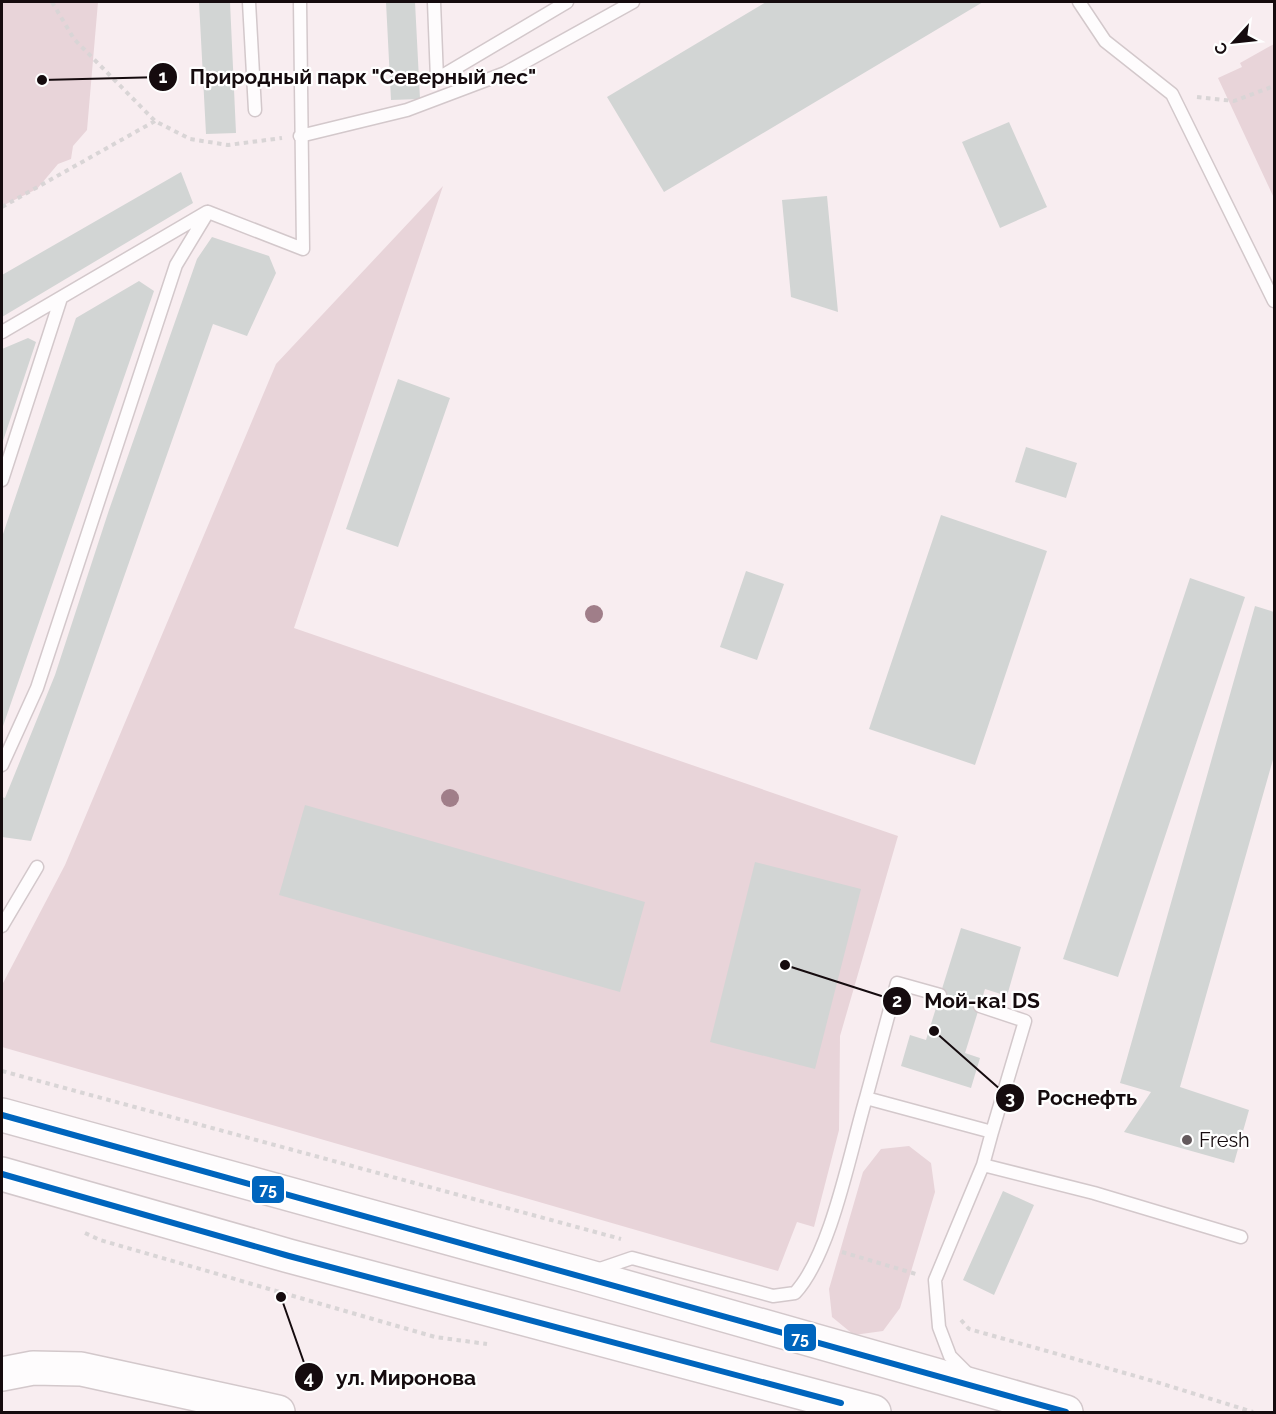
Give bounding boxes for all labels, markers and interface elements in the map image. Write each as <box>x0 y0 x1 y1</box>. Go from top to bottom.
north arrow <box>1204 12 1264 72</box>
text: С <box>1210 39 1232 58</box>
callout: Природный парк "Северный лес" <box>148 57 549 96</box>
text: Природный парк "Северный лес" <box>190 64 536 89</box>
text: 1 <box>159 66 168 87</box>
callout: Мой-ка! DS <box>882 981 1052 1020</box>
text: Мой-ка! DS <box>924 988 1040 1013</box>
text: 2 <box>892 990 902 1011</box>
callout: Роснефть <box>995 1078 1149 1117</box>
text: Роснефть <box>1037 1085 1137 1110</box>
text: 3 <box>1005 1087 1015 1108</box>
place label: Fresh <box>1199 1128 1250 1152</box>
marker: Fresh <box>1180 1133 1194 1147</box>
line badge: 75 <box>251 1175 285 1204</box>
text: 75 <box>259 1180 277 1199</box>
line badge: 75 <box>783 1323 817 1352</box>
text: 75 <box>791 1329 809 1348</box>
callout: ул. Миронова <box>294 1358 488 1397</box>
text: ул. Миронова <box>336 1365 476 1390</box>
text: 4 <box>304 1367 314 1388</box>

